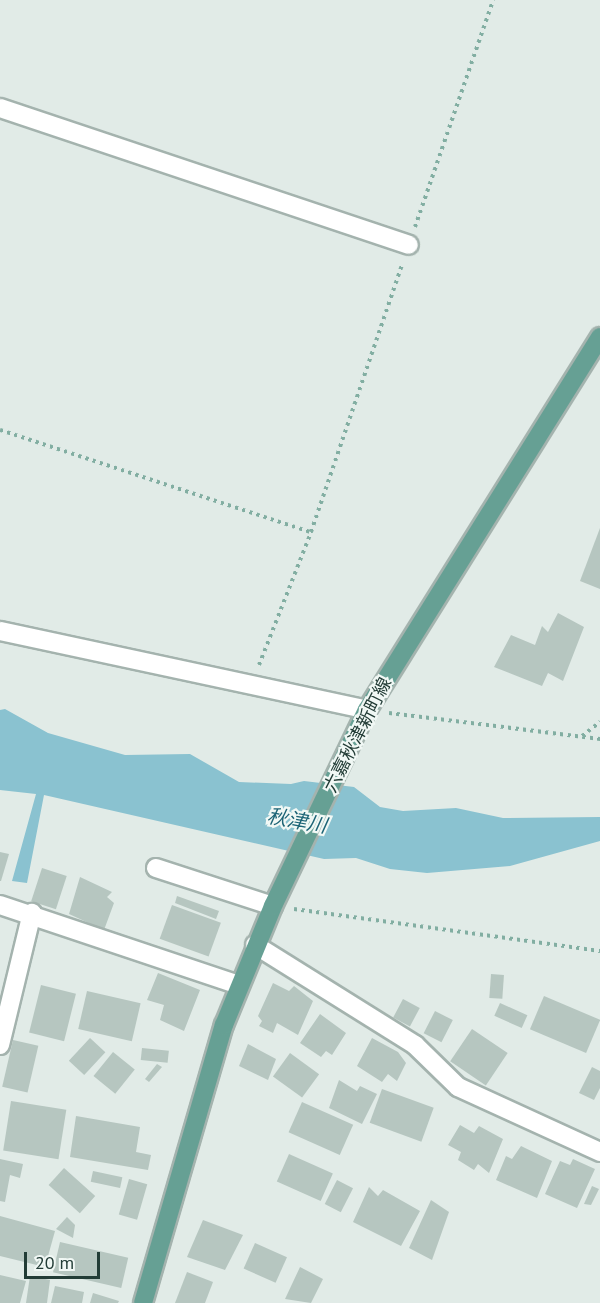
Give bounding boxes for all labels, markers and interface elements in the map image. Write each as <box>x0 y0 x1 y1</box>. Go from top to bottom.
street label: 六嘉秋津新町線 <box>320 674 396 796</box>
water label: 秋津川 <box>265 804 329 838</box>
scale bar <box>27 1240 104 1278</box>
text: 20 m <box>35 1251 74 1274</box>

